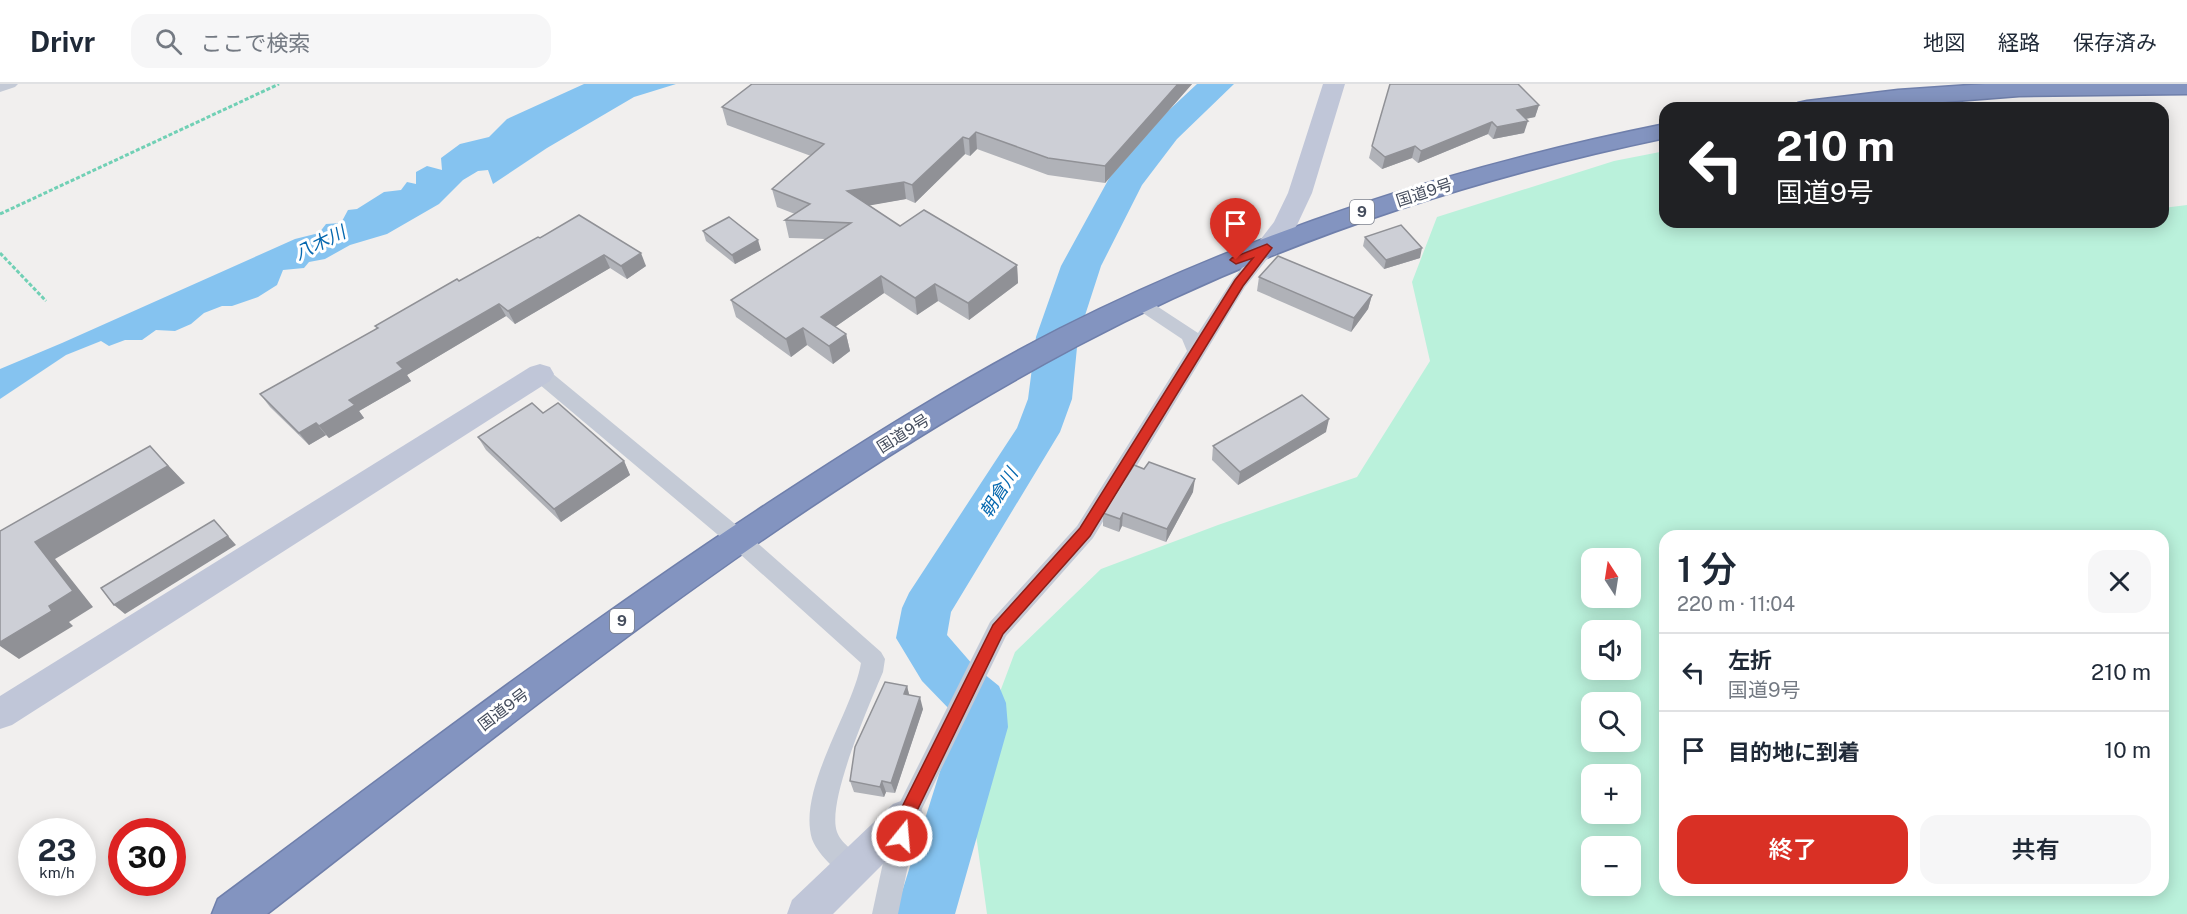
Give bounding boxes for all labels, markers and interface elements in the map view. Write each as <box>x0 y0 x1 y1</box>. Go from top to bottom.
search box <box>131 14 551 68</box>
text: Drivr <box>30 25 95 58</box>
icon: search <box>152 25 185 58</box>
text: ここで検索 <box>200 30 310 56</box>
text: 地図 <box>1923 30 1965 55</box>
text: 経路 <box>1998 30 2040 55</box>
text: 保存済み <box>2073 30 2157 55</box>
text: 210 m <box>1776 121 1895 170</box>
icon: left <box>1677 126 1755 204</box>
street label: 国道9号 <box>1394 174 1455 210</box>
text: 国道9号 <box>1776 176 1874 208</box>
pin <box>1210 198 1261 260</box>
road number: 9 <box>1350 200 1374 224</box>
icon: arrive <box>1219 207 1252 240</box>
water label: 八木川 <box>291 220 350 264</box>
street label: 国道9号 <box>874 410 933 457</box>
water label: 朝倉川 <box>975 463 1023 521</box>
north arrow <box>1581 548 1641 608</box>
map controls <box>1581 548 1641 896</box>
text: 1 分 <box>1677 548 1736 590</box>
button: close <box>2088 550 2151 613</box>
text: 220 m · 11:04 <box>1677 592 1795 616</box>
road number: 9 <box>610 609 634 633</box>
button: sound <box>1581 620 1641 680</box>
text: 左折 <box>1728 647 1772 673</box>
icon: left <box>1677 656 1710 689</box>
text: 210 m <box>2091 659 2151 685</box>
text: 国道9号 <box>1728 678 1801 702</box>
street label: 国道9号 <box>474 684 532 734</box>
button: search <box>1581 692 1641 752</box>
icon: arrive <box>1677 734 1710 767</box>
text: 10 m <box>2104 737 2151 763</box>
text: 目的地に到着 <box>1728 739 1860 765</box>
button: + <box>1581 764 1641 824</box>
position arrow <box>870 804 934 868</box>
button: 終了 <box>1677 815 1908 884</box>
button: 共有 <box>1920 815 2151 884</box>
speed limit sign: 30 <box>108 818 186 896</box>
text: 23 <box>37 832 77 868</box>
button: − <box>1581 836 1641 896</box>
text: km/h <box>39 864 75 881</box>

